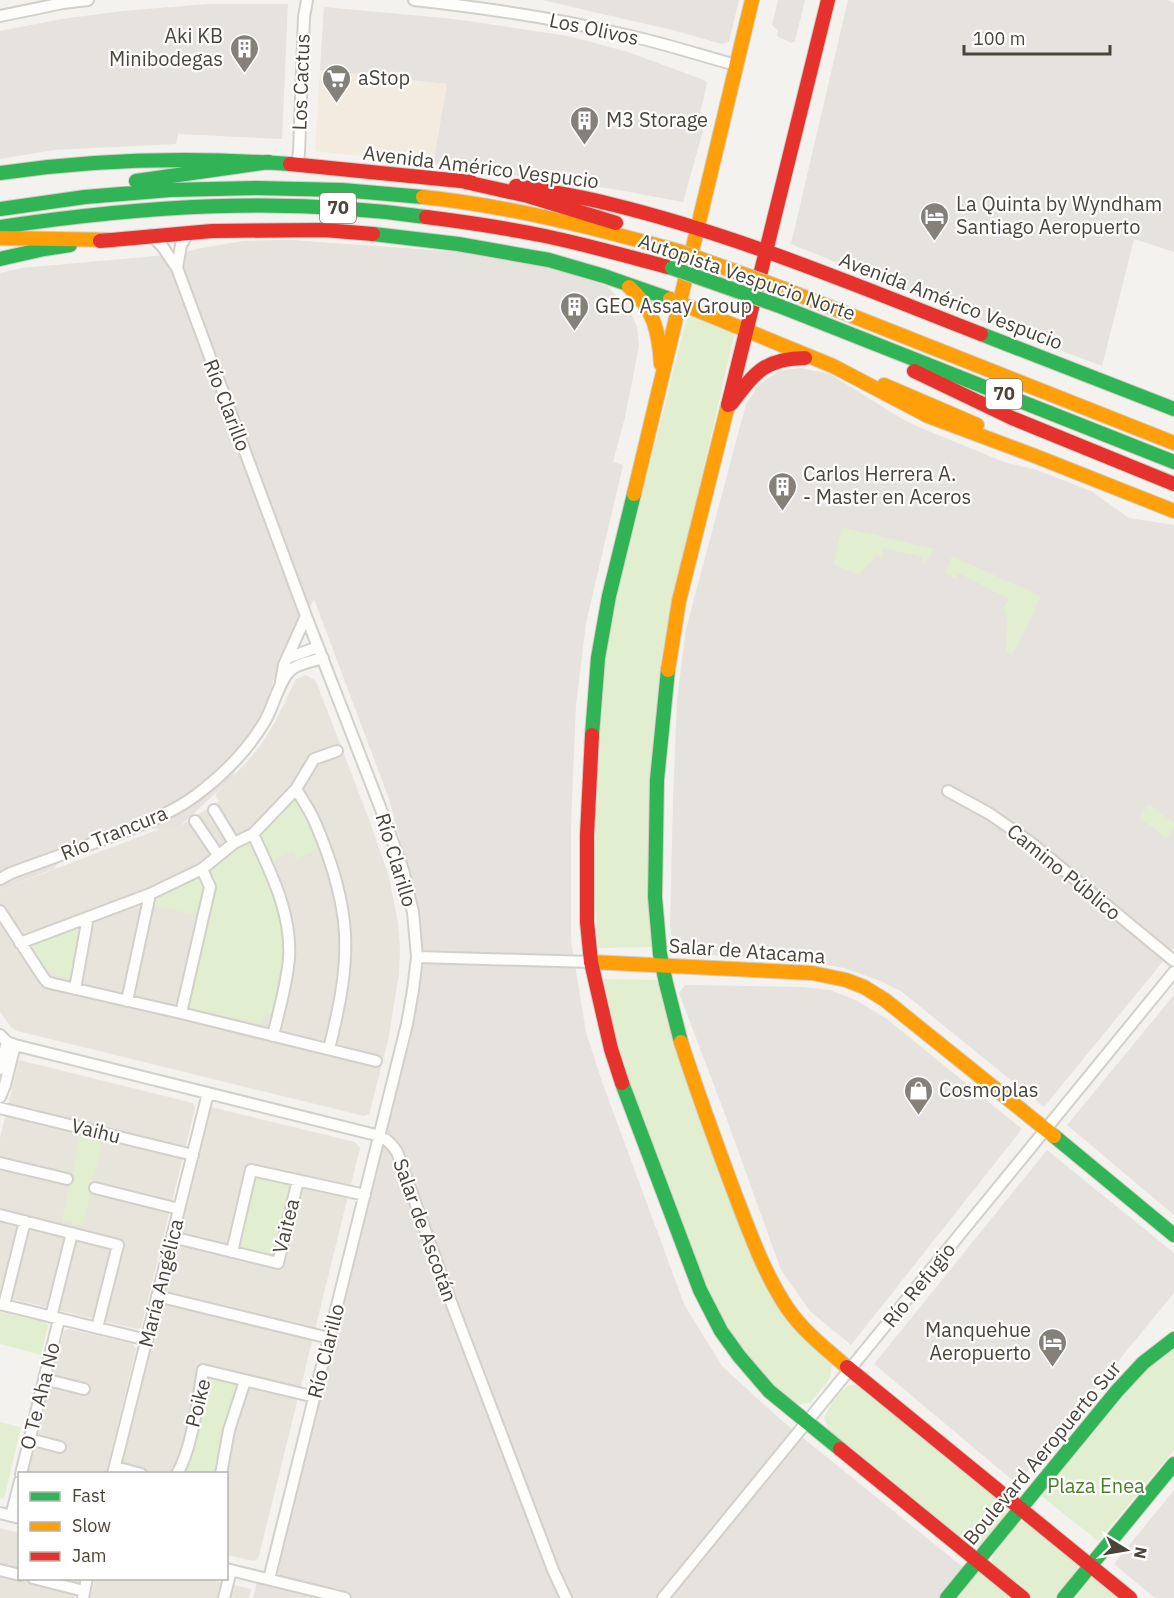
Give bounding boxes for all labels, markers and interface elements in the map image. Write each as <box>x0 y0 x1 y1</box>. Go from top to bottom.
street label: Los Olivos <box>547 6 641 51</box>
scale bar <box>964 18 1110 56</box>
place label: Aki KB Minibodegas <box>109 22 223 72</box>
text: 100 m <box>973 27 1025 50</box>
building icon: Aki KB Minibodegas <box>228 32 260 74</box>
street label: Los Cactus <box>285 33 316 131</box>
supermarket icon: aStop <box>321 62 353 104</box>
place label: aStop <box>358 64 410 91</box>
building icon: M3 Storage <box>569 104 601 146</box>
place label: M3 Storage <box>606 106 708 133</box>
street label: Avenida Américo Vespucio <box>362 139 601 194</box>
place label: La Quinta by Wyndham Santiago Aeropuerto <box>956 190 1162 240</box>
road number: 70 <box>320 193 356 223</box>
hotel icon: La Quinta by Wyndham Santiago Aeropuerto <box>919 200 951 242</box>
street label: Autopista Vespucio Norte <box>635 227 859 326</box>
street label: Avenida Américo Vespucio <box>836 245 1067 356</box>
building icon: GEO Assay Group <box>558 290 590 332</box>
place label: GEO Assay Group <box>595 292 752 319</box>
street label: Río Clarillo <box>198 355 257 455</box>
road number: 70 <box>986 379 1022 409</box>
place label: Carlos Herrera A. - Master en Aceros <box>803 460 971 510</box>
building icon: Carlos Herrera A. - Master en Aceros <box>766 470 798 512</box>
street label: Río Trancura <box>56 799 172 866</box>
street label: Río Clarillo <box>369 810 424 910</box>
street label: Camino Público <box>1002 817 1127 926</box>
street label: Salar de Atacama <box>668 932 827 969</box>
shop icon: Cosmoplas <box>902 1074 934 1116</box>
place label: Cosmoplas <box>939 1076 1038 1103</box>
street label: Vaihu <box>69 1111 124 1150</box>
street label: Salar de Ascotán <box>387 1154 464 1305</box>
street label: Vaitea <box>266 1195 305 1256</box>
street label: María Angélica <box>132 1216 190 1350</box>
street label: Río Refugio <box>876 1237 961 1333</box>
street label: Río Clarillo <box>301 1301 350 1401</box>
place label: Manquehue Aeropuerto <box>925 1316 1031 1366</box>
hotel icon: Manquehue Aeropuerto <box>1036 1326 1068 1368</box>
street label: O Te Aha No <box>13 1339 66 1452</box>
street label: Boulevard Aeropuerto Sur <box>957 1355 1127 1550</box>
street label: Poike <box>178 1376 217 1430</box>
legend <box>18 1472 228 1580</box>
park label: Plaza Enea <box>1047 1472 1145 1499</box>
text: Fast <box>72 1484 106 1507</box>
text: Slow <box>72 1514 111 1537</box>
north arrow <box>1096 1520 1156 1580</box>
text: Jam <box>72 1544 107 1567</box>
text: N <box>1130 1545 1152 1560</box>

